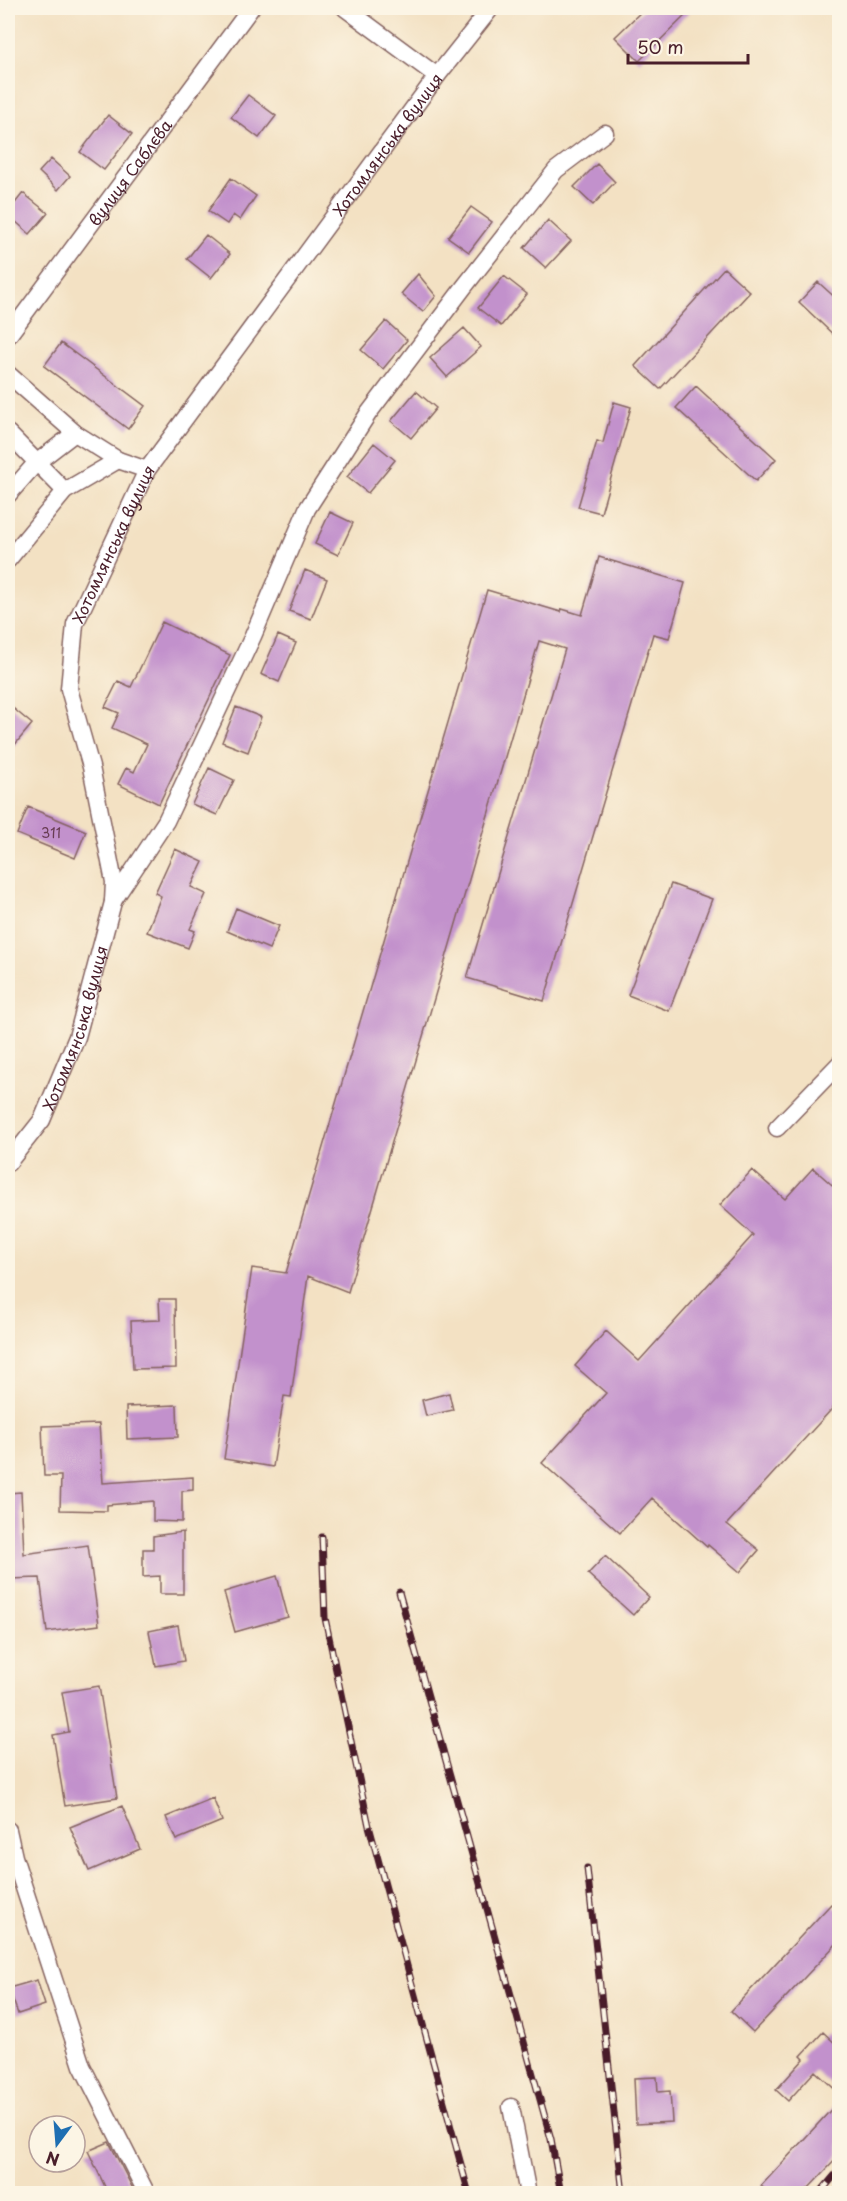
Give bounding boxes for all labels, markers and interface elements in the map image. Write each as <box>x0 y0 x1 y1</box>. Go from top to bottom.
scale bar <box>628 27 748 65</box>
text: 50 m <box>637 33 684 60</box>
street label: Хотомлянська вулиця <box>326 67 448 221</box>
street label: вулиця Саблєва <box>82 114 177 230</box>
street label: Хотомлянська вулиця <box>65 459 160 627</box>
house number: 311 <box>41 822 61 843</box>
street label: Хотомлянська вулиця <box>36 943 113 1114</box>
north arrow <box>27 2114 87 2174</box>
text: N <box>43 2146 62 2173</box>

